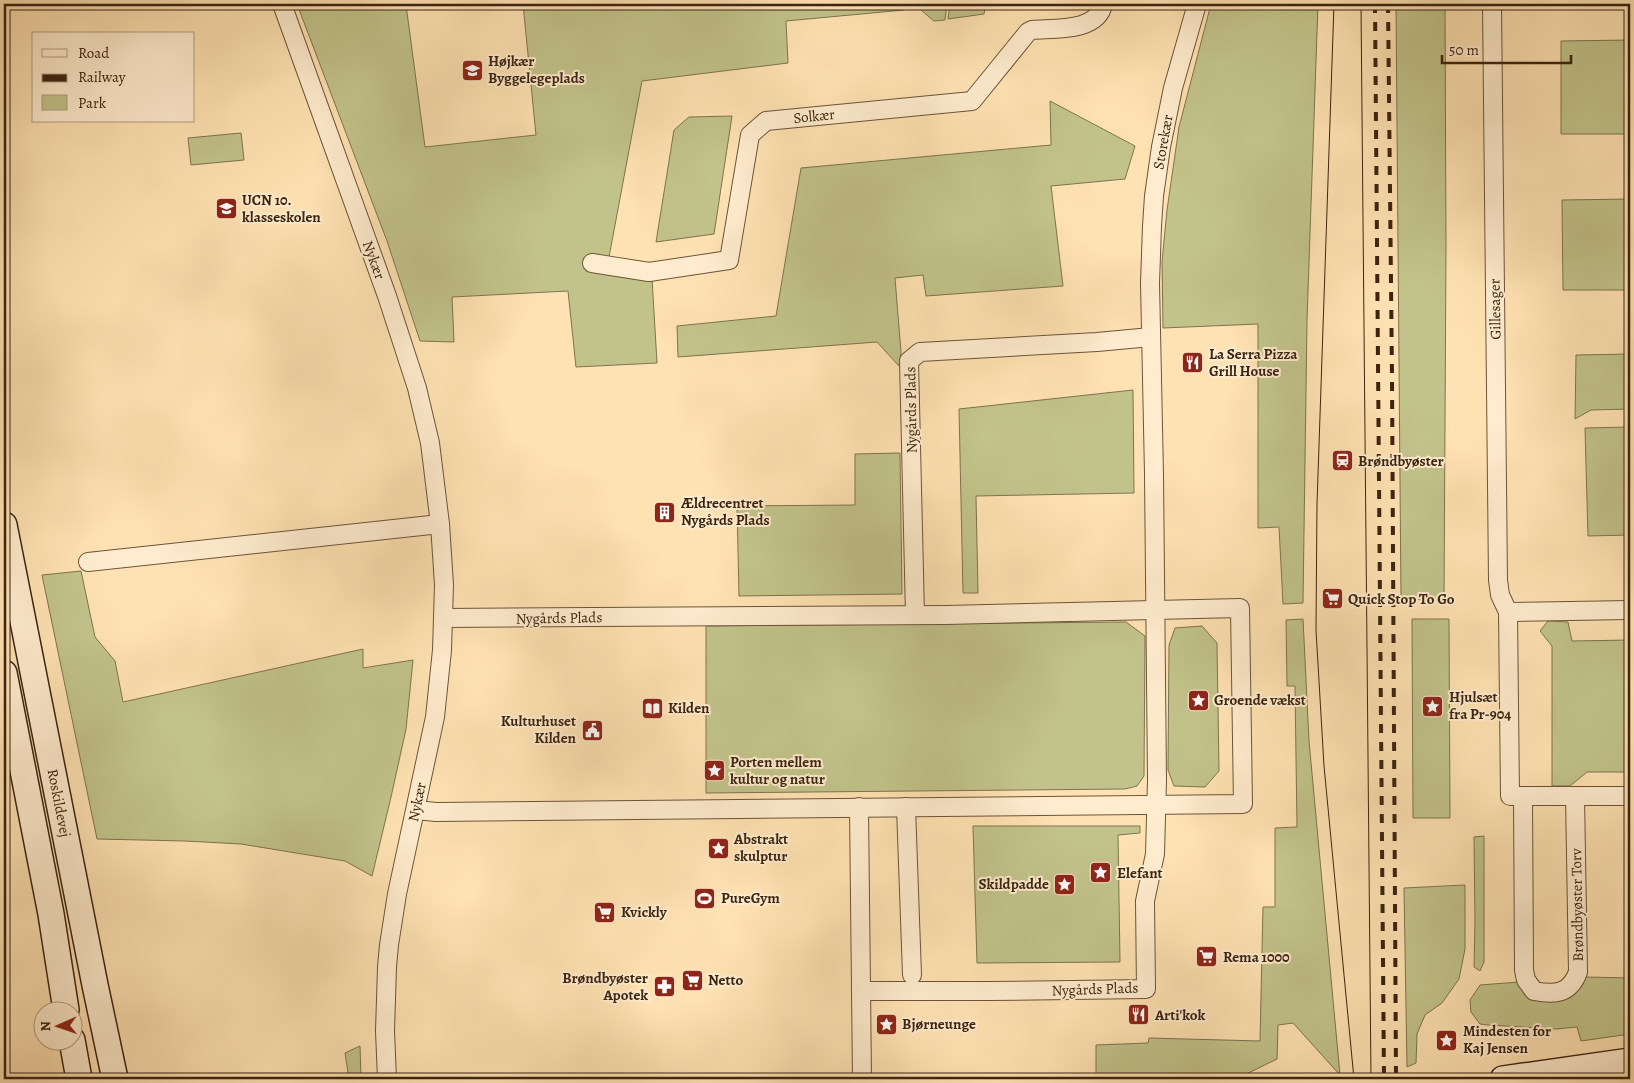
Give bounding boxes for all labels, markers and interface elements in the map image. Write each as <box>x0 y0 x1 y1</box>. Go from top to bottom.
legend <box>32 32 195 122</box>
scale bar <box>1442 32 1570 64</box>
text: 50 m <box>1449 40 1479 60</box>
text: Road <box>78 43 110 63</box>
place label: Højkær Byggelegeplads <box>488 51 585 88</box>
school or university icon: Højkær Byggelegeplads <box>460 58 484 82</box>
text: Railway <box>78 67 126 87</box>
text: Park <box>78 93 107 113</box>
street label: Solkær <box>792 104 836 128</box>
street label: Storekær <box>1148 113 1178 171</box>
place label: UCN 10. klasseskolen <box>242 190 321 227</box>
school or university icon: UCN 10. klasseskolen <box>214 197 238 221</box>
street label: Nykær <box>358 238 390 282</box>
street label: Gillesager <box>1484 278 1506 340</box>
place label: La Serra Pizza Grill House <box>1209 344 1298 381</box>
restaurant icon: La Serra Pizza Grill House <box>1181 351 1205 375</box>
street label: Nygårds Plads <box>900 366 922 454</box>
station icon: Brøndbyøster <box>1330 449 1354 473</box>
place label: Brøndbyøster <box>1358 451 1444 471</box>
place label: Ældrecentret Nygårds Plads <box>680 493 770 530</box>
building icon: Ældrecentret Nygårds Plads <box>653 500 677 524</box>
supermarket icon: Quick Stop To Go <box>1320 587 1344 611</box>
place label: Quick Stop To Go <box>1348 589 1455 609</box>
street label: Nygårds Plads <box>515 607 603 629</box>
place label: Hjulsæt fra Pr-904 <box>1449 687 1511 724</box>
place icon: Groende vækst <box>1186 688 1210 712</box>
place label: Groende vækst <box>1214 690 1306 710</box>
place icon: Hjulsæt fra Pr-904 <box>1421 694 1445 718</box>
library icon: Kilden <box>640 696 664 720</box>
place label: Kilden <box>668 698 710 718</box>
place label: Kulturhuset Kilden <box>501 711 577 748</box>
public building icon: Kulturhuset Kilden <box>580 718 604 742</box>
place label: Porten mellem kultur og natur <box>730 752 825 789</box>
place icon: Porten mellem kultur og natur <box>702 759 726 783</box>
street label: Roskildevej <box>43 767 75 839</box>
street label: Nykær <box>403 780 431 824</box>
place label: Abstrakt skulptur <box>733 829 788 866</box>
place icon: Abstrakt skulptur <box>706 836 730 860</box>
street label: Brøndbyøster Torv <box>1566 848 1588 962</box>
place icon: Elefant <box>1089 861 1113 885</box>
place label: Elefant <box>1117 863 1163 883</box>
place icon: Skildpadde <box>1053 872 1077 896</box>
place label: Skildpadde <box>979 874 1049 894</box>
sports icon: PureGym <box>693 886 717 910</box>
place label: PureGym <box>721 888 780 908</box>
supermarket icon: Kvickly <box>593 900 617 924</box>
place label: Kvickly <box>621 902 668 922</box>
supermarket icon: Rema 1000 <box>1195 945 1219 969</box>
place label: Rema 1000 <box>1223 947 1290 967</box>
place label: Brøndbyøster Apotek <box>562 968 648 1005</box>
supermarket icon: Netto <box>680 968 704 992</box>
place label: Netto <box>708 970 744 990</box>
pharmacy icon: Brøndbyøster Apotek <box>652 975 676 999</box>
street label: Nygårds Plads <box>1051 977 1139 1001</box>
north arrow <box>32 1000 82 1050</box>
restaurant icon: Arti'kok <box>1127 1003 1151 1027</box>
place label: Arti'kok <box>1154 1005 1205 1025</box>
place icon: Bjørneunge <box>874 1012 898 1036</box>
place label: Bjørneunge <box>902 1014 976 1034</box>
text: N <box>36 1021 55 1032</box>
place label: Mindesten for Kaj Jensen <box>1463 1021 1551 1058</box>
place icon: Mindesten for Kaj Jensen <box>1435 1028 1459 1052</box>

